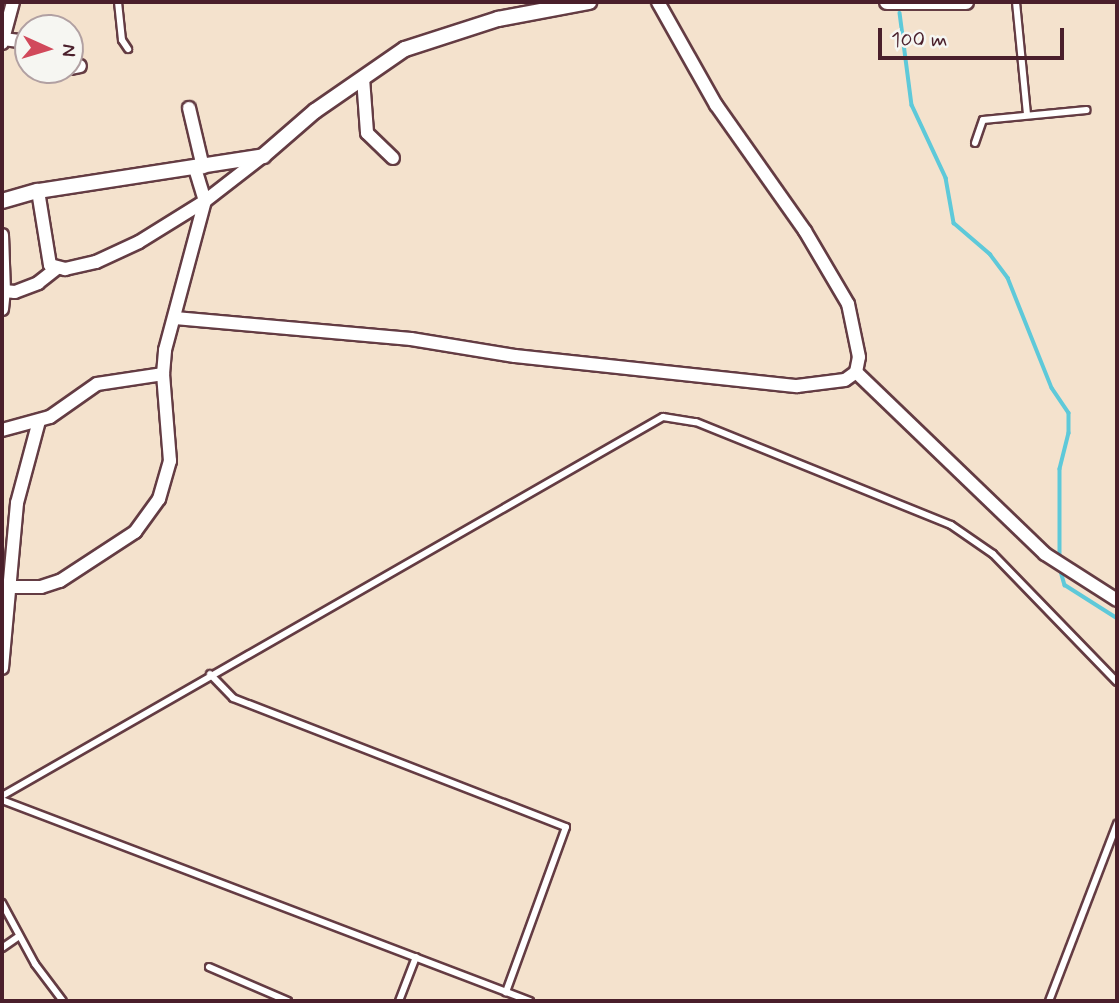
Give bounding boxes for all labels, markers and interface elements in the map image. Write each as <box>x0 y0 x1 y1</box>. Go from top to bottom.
north arrow <box>14 14 84 84</box>
scale bar <box>881 14 1066 58</box>
text: 100 m <box>891 26 947 54</box>
text: N <box>56 43 81 58</box>

